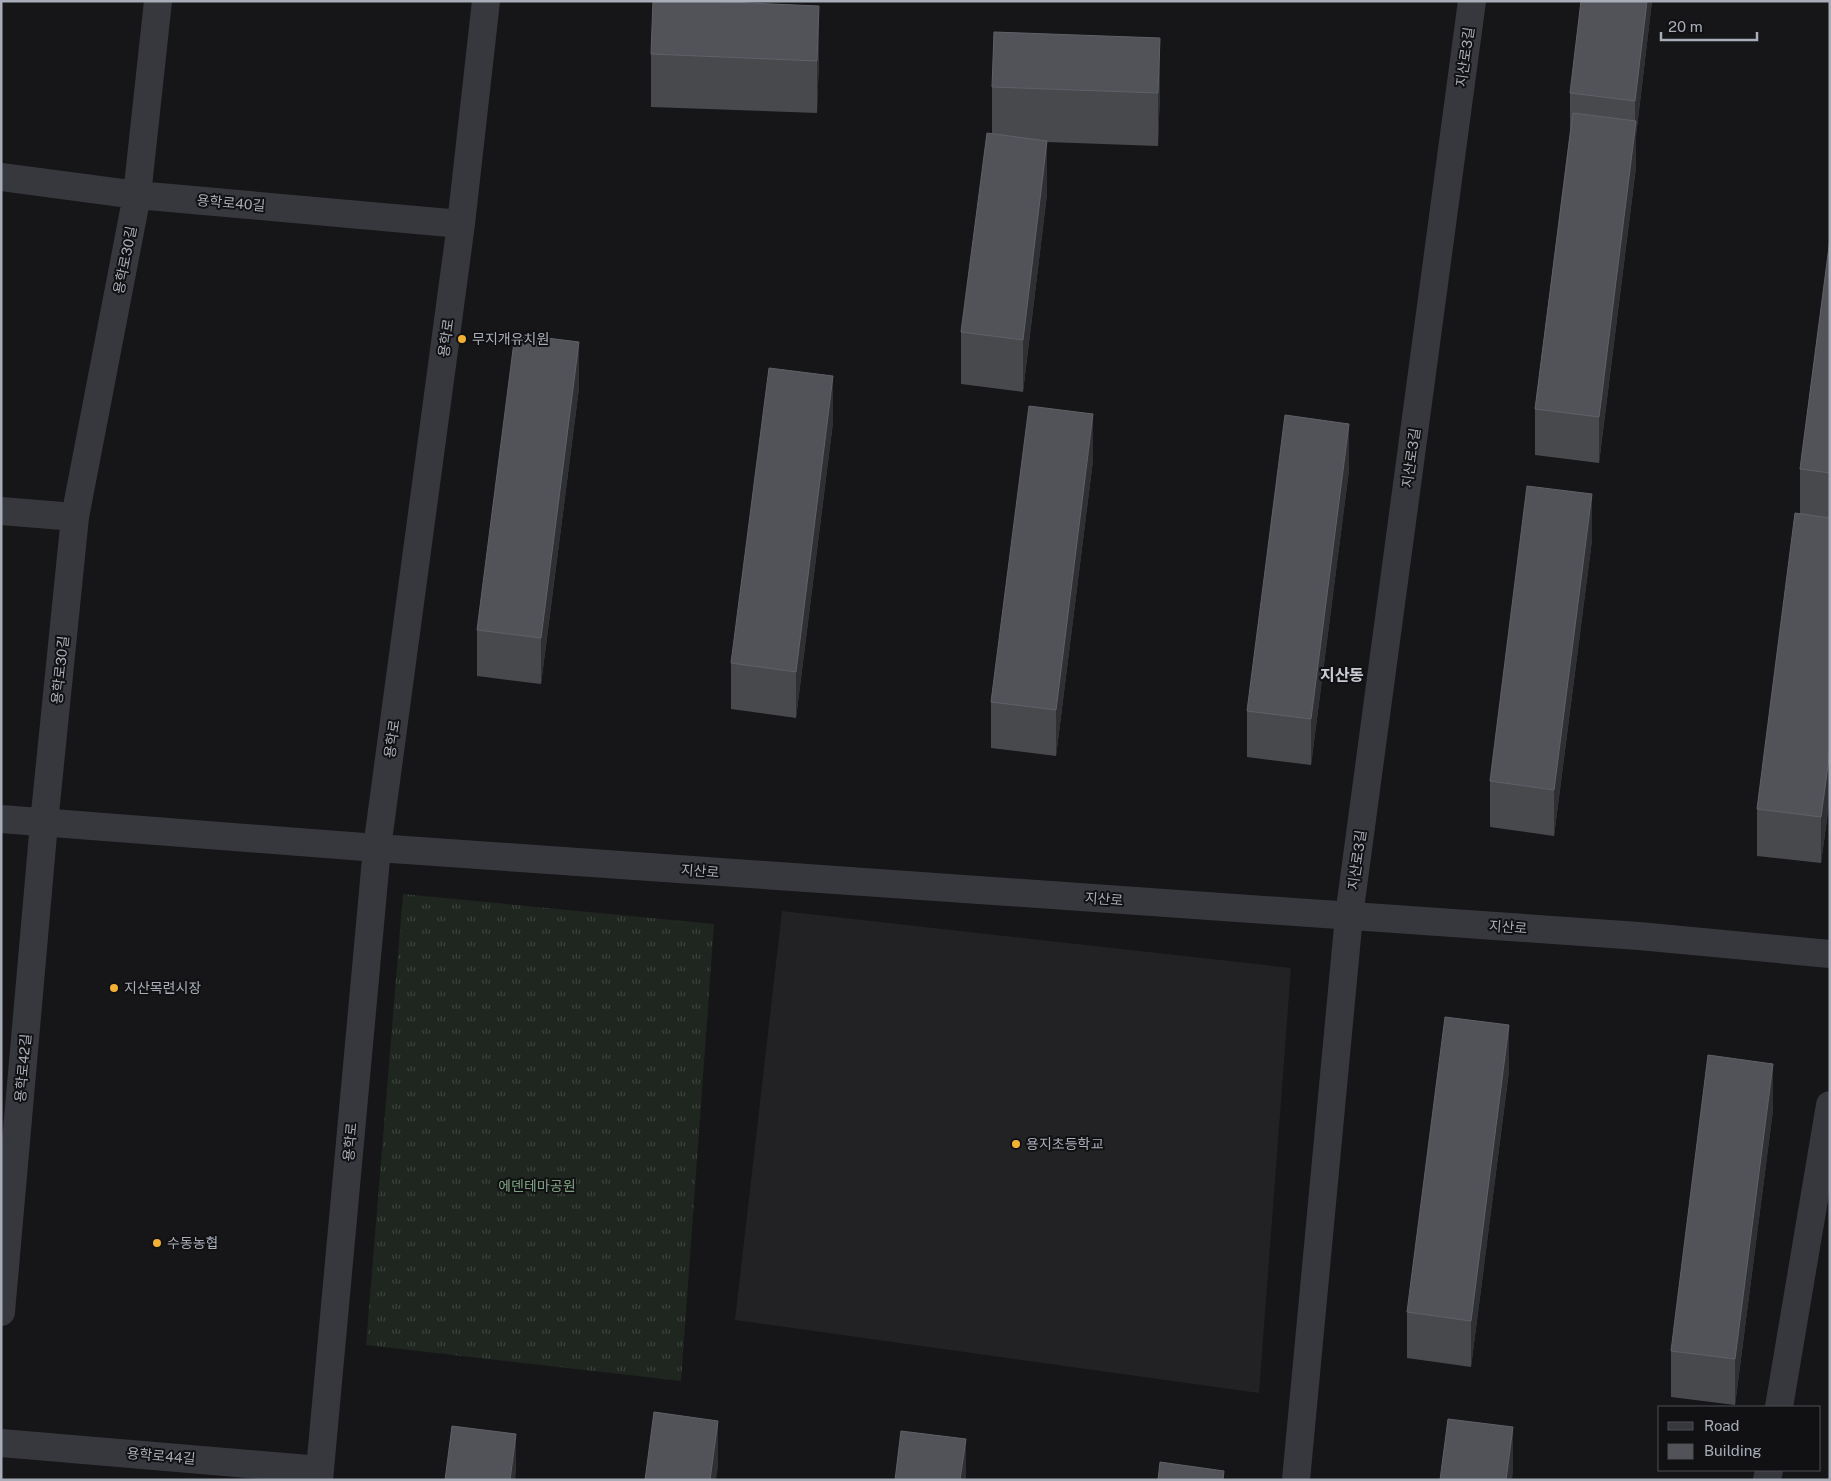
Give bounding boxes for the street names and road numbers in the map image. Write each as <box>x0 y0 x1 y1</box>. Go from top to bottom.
street label: 지산로3길 <box>1453 26 1477 88</box>
street label: 용학로40길 <box>196 192 266 214</box>
street label: 용학로30길 <box>111 225 139 295</box>
street label: 용학로 <box>435 318 457 358</box>
street label: 지산로3길 <box>1399 427 1423 489</box>
street label: 용학로30길 <box>48 635 72 705</box>
street label: 용학로 <box>381 719 403 759</box>
street label: 지산로3길 <box>1345 829 1369 891</box>
street label: 지산로 <box>680 862 720 880</box>
street label: 지산로 <box>1084 890 1124 908</box>
street label: 지산로 <box>1488 918 1528 936</box>
street label: 용학로42길 <box>12 1033 34 1103</box>
street label: 용학로 <box>340 1122 360 1162</box>
street label: 용학로44길 <box>126 1445 196 1467</box>

